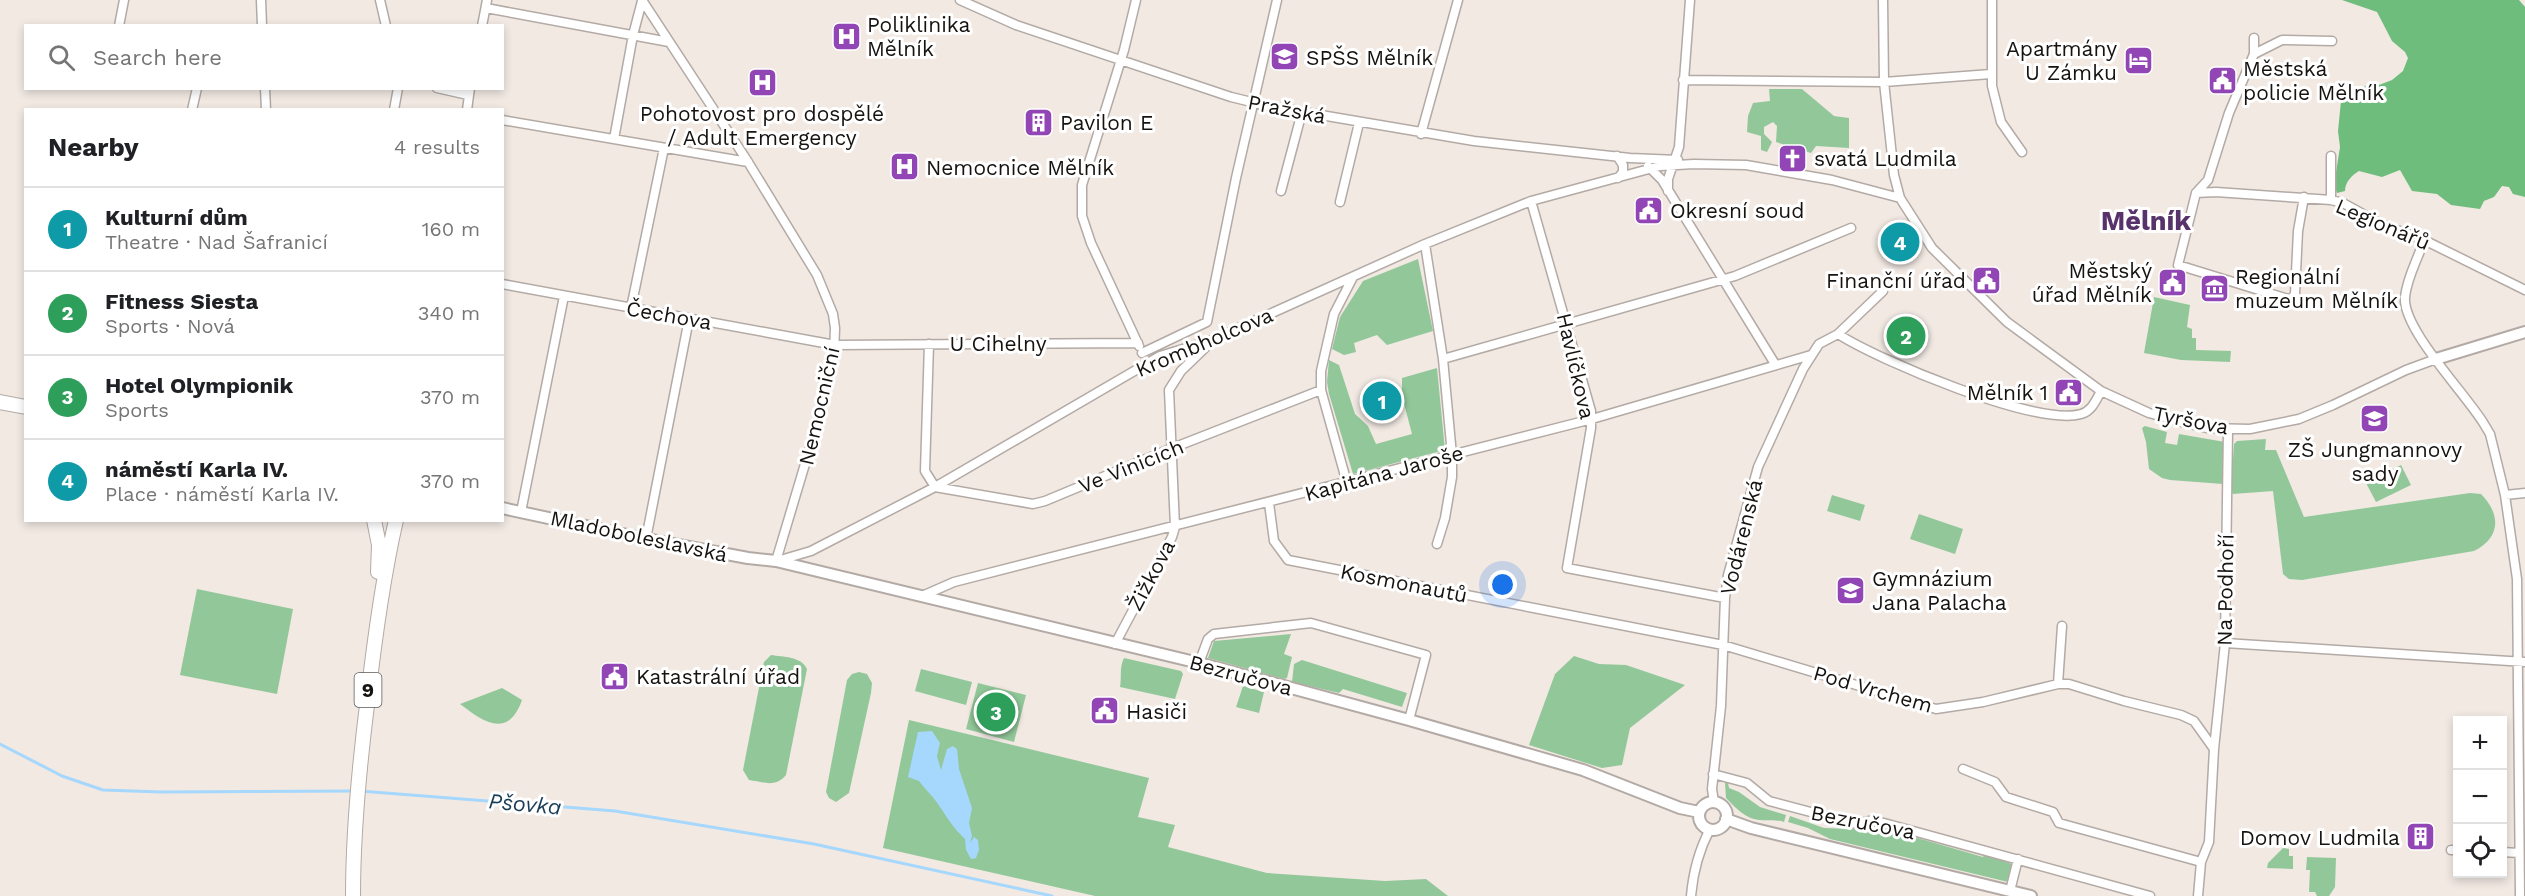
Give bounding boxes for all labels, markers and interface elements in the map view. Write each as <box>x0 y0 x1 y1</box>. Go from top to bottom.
place label: Poliklinika Mělník <box>867 12 970 61</box>
hospital icon: Poliklinika Mělník <box>830 20 862 52</box>
search box <box>24 24 504 90</box>
place label: Apartmány U Zámku <box>2006 36 2117 85</box>
icon: search <box>45 41 78 74</box>
school or university icon: SPŠS Mělník <box>1269 41 1301 73</box>
hotel icon: Apartmány U Zámku <box>2122 44 2154 76</box>
text: Search here <box>93 45 222 70</box>
place label: SPŠS Mělník <box>1306 45 1433 70</box>
place label: Městská policie Mělník <box>2243 56 2384 105</box>
public building icon: Městská policie Mělník <box>2206 64 2238 96</box>
hospital icon: Pohotovost pro dospělé / Adult Emergency <box>746 66 778 98</box>
street label: Pražská <box>1246 89 1328 129</box>
place label: Pohotovost pro dospělé / Adult Emergency <box>640 101 884 150</box>
building icon: Pavilon E <box>1023 106 1055 138</box>
place label: Pavilon E <box>1060 110 1153 135</box>
text: Nearby <box>48 132 139 162</box>
text: 4 results <box>394 135 480 159</box>
church icon: svatá Ludmila <box>1777 142 1809 174</box>
place label: svatá Ludmila <box>1814 146 1957 171</box>
hospital icon: Nemocnice Mělník <box>889 151 921 183</box>
place label: Nemocnice Mělník <box>926 155 1114 180</box>
street label: Legionářů <box>2332 193 2434 255</box>
public building icon: Okresní soud <box>1633 194 1665 226</box>
place label: Okresní soud <box>1670 198 1804 223</box>
text: Kulturní dům <box>105 205 248 230</box>
district label: Mělník <box>2101 205 2191 237</box>
text: 1 <box>63 217 72 241</box>
text: 160 m <box>422 217 480 241</box>
pin: 4 <box>1880 220 1920 264</box>
text: Theatre · Nad Šafranicí <box>105 230 328 254</box>
place label: Městský úřad Mělník <box>2032 258 2152 307</box>
public building icon: Finanční úřad <box>1971 264 2003 296</box>
place label: Regionální muzeum Mělník <box>2235 264 2398 313</box>
public building icon: Městský úřad Mělník <box>2157 266 2189 298</box>
place label: Finanční úřad <box>1826 268 1966 293</box>
museum icon: Regionální muzeum Mělník <box>2198 272 2230 304</box>
text: Fitness Siesta <box>105 289 258 314</box>
street label: Čechova <box>624 295 714 335</box>
text: 2 <box>62 301 73 325</box>
text: 340 m <box>418 301 480 325</box>
street label: Krombholcova <box>1132 302 1277 382</box>
street label: Havlíčkova <box>1552 310 1600 422</box>
text: Sports · Nová <box>105 314 235 338</box>
pin: 2 <box>1886 314 1926 358</box>
street label: U Cihelny <box>949 331 1047 356</box>
street label: Nemocniční <box>793 344 845 468</box>
text: Hotel Olympionik <box>105 373 293 398</box>
public building icon: Mělník 1 <box>2053 376 2085 408</box>
pin: 1 <box>1362 378 1402 424</box>
place label: Mělník 1 <box>1967 380 2048 405</box>
text: 3 <box>62 385 73 409</box>
text: 370 m <box>420 385 480 409</box>
text: Sports <box>105 398 169 422</box>
street label: Tyršova <box>2151 400 2231 440</box>
school or university icon: ZŠ Jungmannovy sady <box>2359 402 2391 434</box>
street label: Ve Vinicích <box>1075 434 1187 498</box>
place label: ZŠ Jungmannovy sady <box>2288 437 2462 486</box>
street label: Kapitána Jaroše <box>1302 440 1466 506</box>
text: náměstí Karla IV. <box>105 457 288 482</box>
text: 4 <box>61 469 74 493</box>
text: 370 m <box>420 469 480 493</box>
street label: Vodárenská <box>1715 476 1767 597</box>
text: Place · náměstí Karla IV. <box>105 482 339 506</box>
street label: Mladoboleslavská <box>548 505 730 567</box>
street label: Na Podhoří <box>2212 533 2238 646</box>
street label: Žižkova <box>1122 535 1180 615</box>
street label: Kosmonautů <box>1338 558 1470 608</box>
place label: Gymnázium Jana Palacha <box>1872 566 2007 615</box>
your location <box>1488 570 1517 599</box>
school or university icon: Gymnázium Jana Palacha <box>1835 574 1867 606</box>
street label: Bezručova <box>1187 649 1295 701</box>
public building icon: Katastrální úřad <box>599 660 631 692</box>
street label: Pod Vrchem <box>1811 660 1935 718</box>
place label: Katastrální úřad <box>636 664 800 689</box>
road number: 9 <box>354 673 382 707</box>
pin: 3 <box>976 690 1016 734</box>
public building icon: Hasiči <box>1089 695 1121 727</box>
place label: Hasiči <box>1126 699 1187 724</box>
map controls <box>2453 716 2507 878</box>
button: + <box>2453 716 2507 770</box>
button: − <box>2453 770 2507 824</box>
water label: Pšovka <box>488 788 562 820</box>
street label: Bezručova <box>1809 800 1917 844</box>
building icon: Domov Ludmila <box>2405 821 2437 853</box>
button: locate <box>2453 824 2507 878</box>
place label: Domov Ludmila <box>2240 825 2400 850</box>

